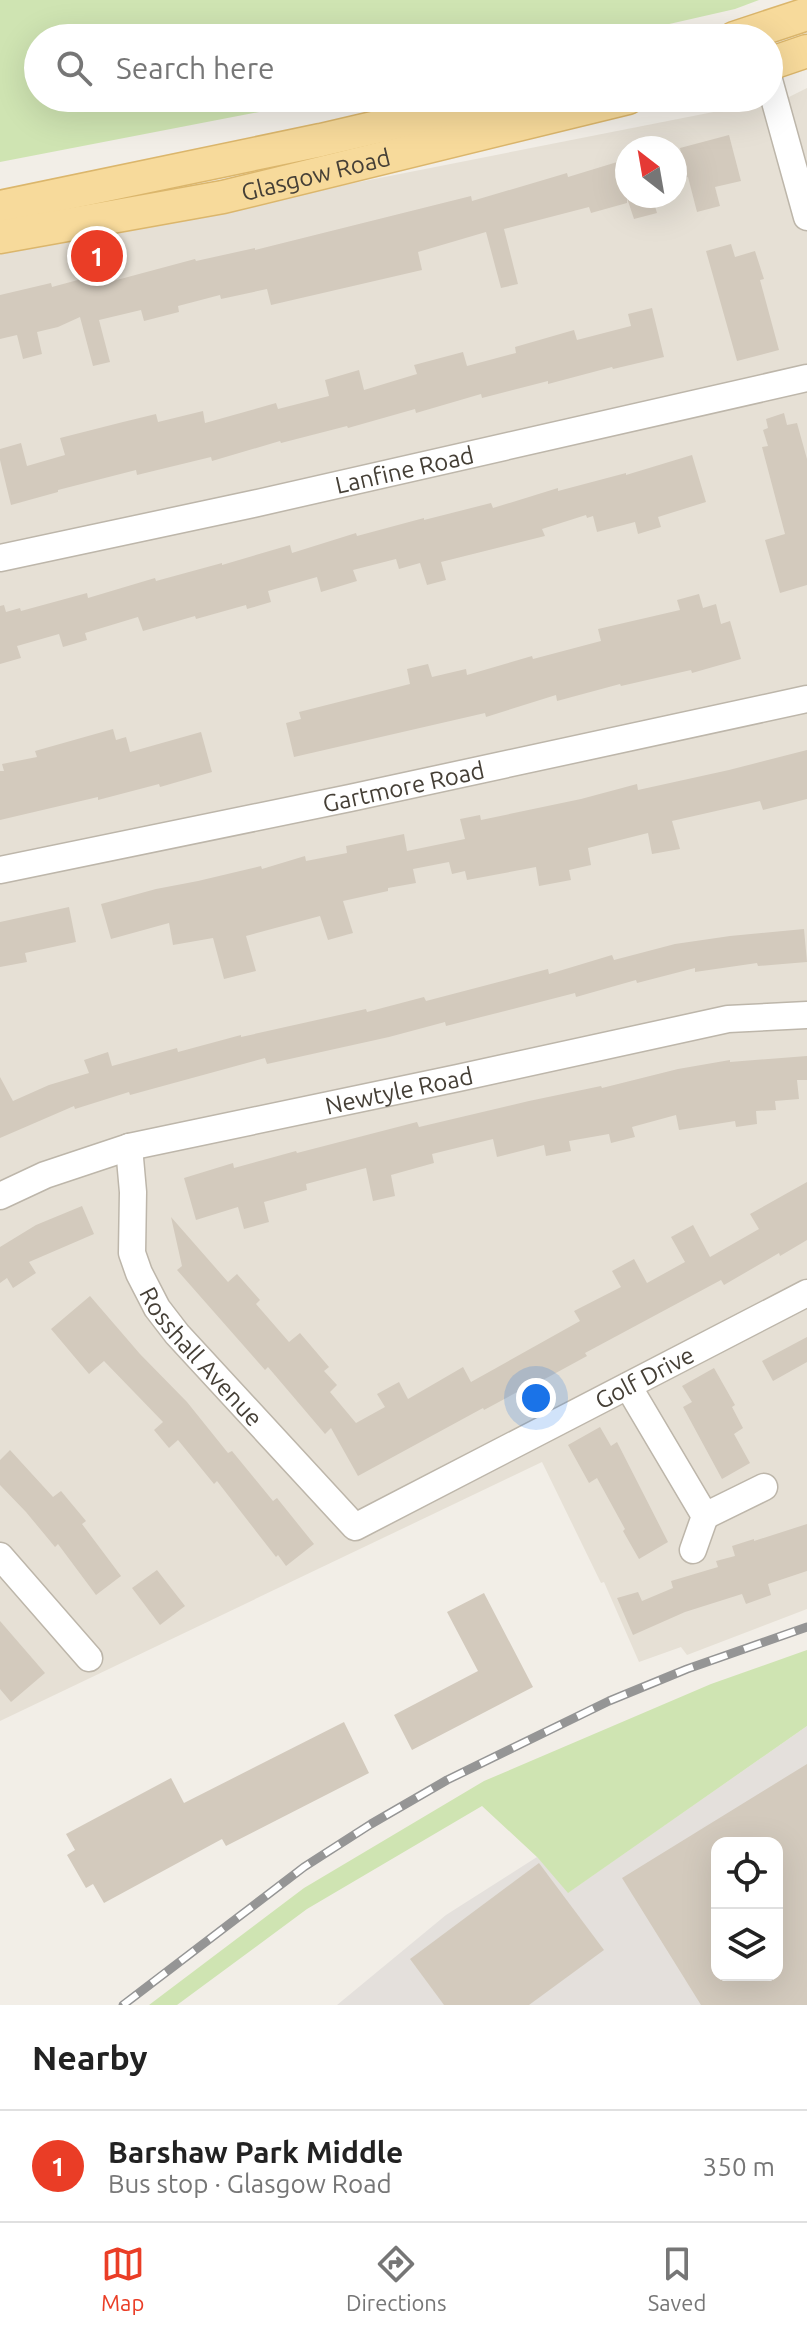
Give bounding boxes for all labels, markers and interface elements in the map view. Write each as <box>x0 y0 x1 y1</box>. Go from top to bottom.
search box <box>24 24 783 112</box>
icon: search <box>52 46 96 90</box>
text: Search here <box>116 51 275 85</box>
north arrow <box>615 136 687 208</box>
street label: Glasgow Road <box>239 143 393 206</box>
pin: 1 <box>71 226 123 286</box>
street label: Lanfine Road <box>333 441 476 498</box>
street label: Gartmore Road <box>320 756 487 817</box>
street label: Newtyle Road <box>323 1062 475 1119</box>
street label: Rosshall Avenue <box>135 1282 268 1431</box>
street label: Golf Drive <box>590 1340 698 1414</box>
your location <box>516 1378 556 1418</box>
map controls <box>711 1837 783 1981</box>
button: locate <box>711 1837 783 1909</box>
button: layers <box>711 1909 783 1981</box>
text: Nearby <box>32 2038 147 2076</box>
text: Barshaw Park Middle <box>108 2135 403 2169</box>
text: 1 <box>51 2152 65 2181</box>
text: 350 m <box>703 2152 775 2181</box>
text: Bus stop · Glasgow Road <box>108 2169 392 2198</box>
tab: Map <box>101 2242 145 2315</box>
tab: Directions <box>346 2242 446 2315</box>
tab: Saved <box>648 2242 706 2315</box>

